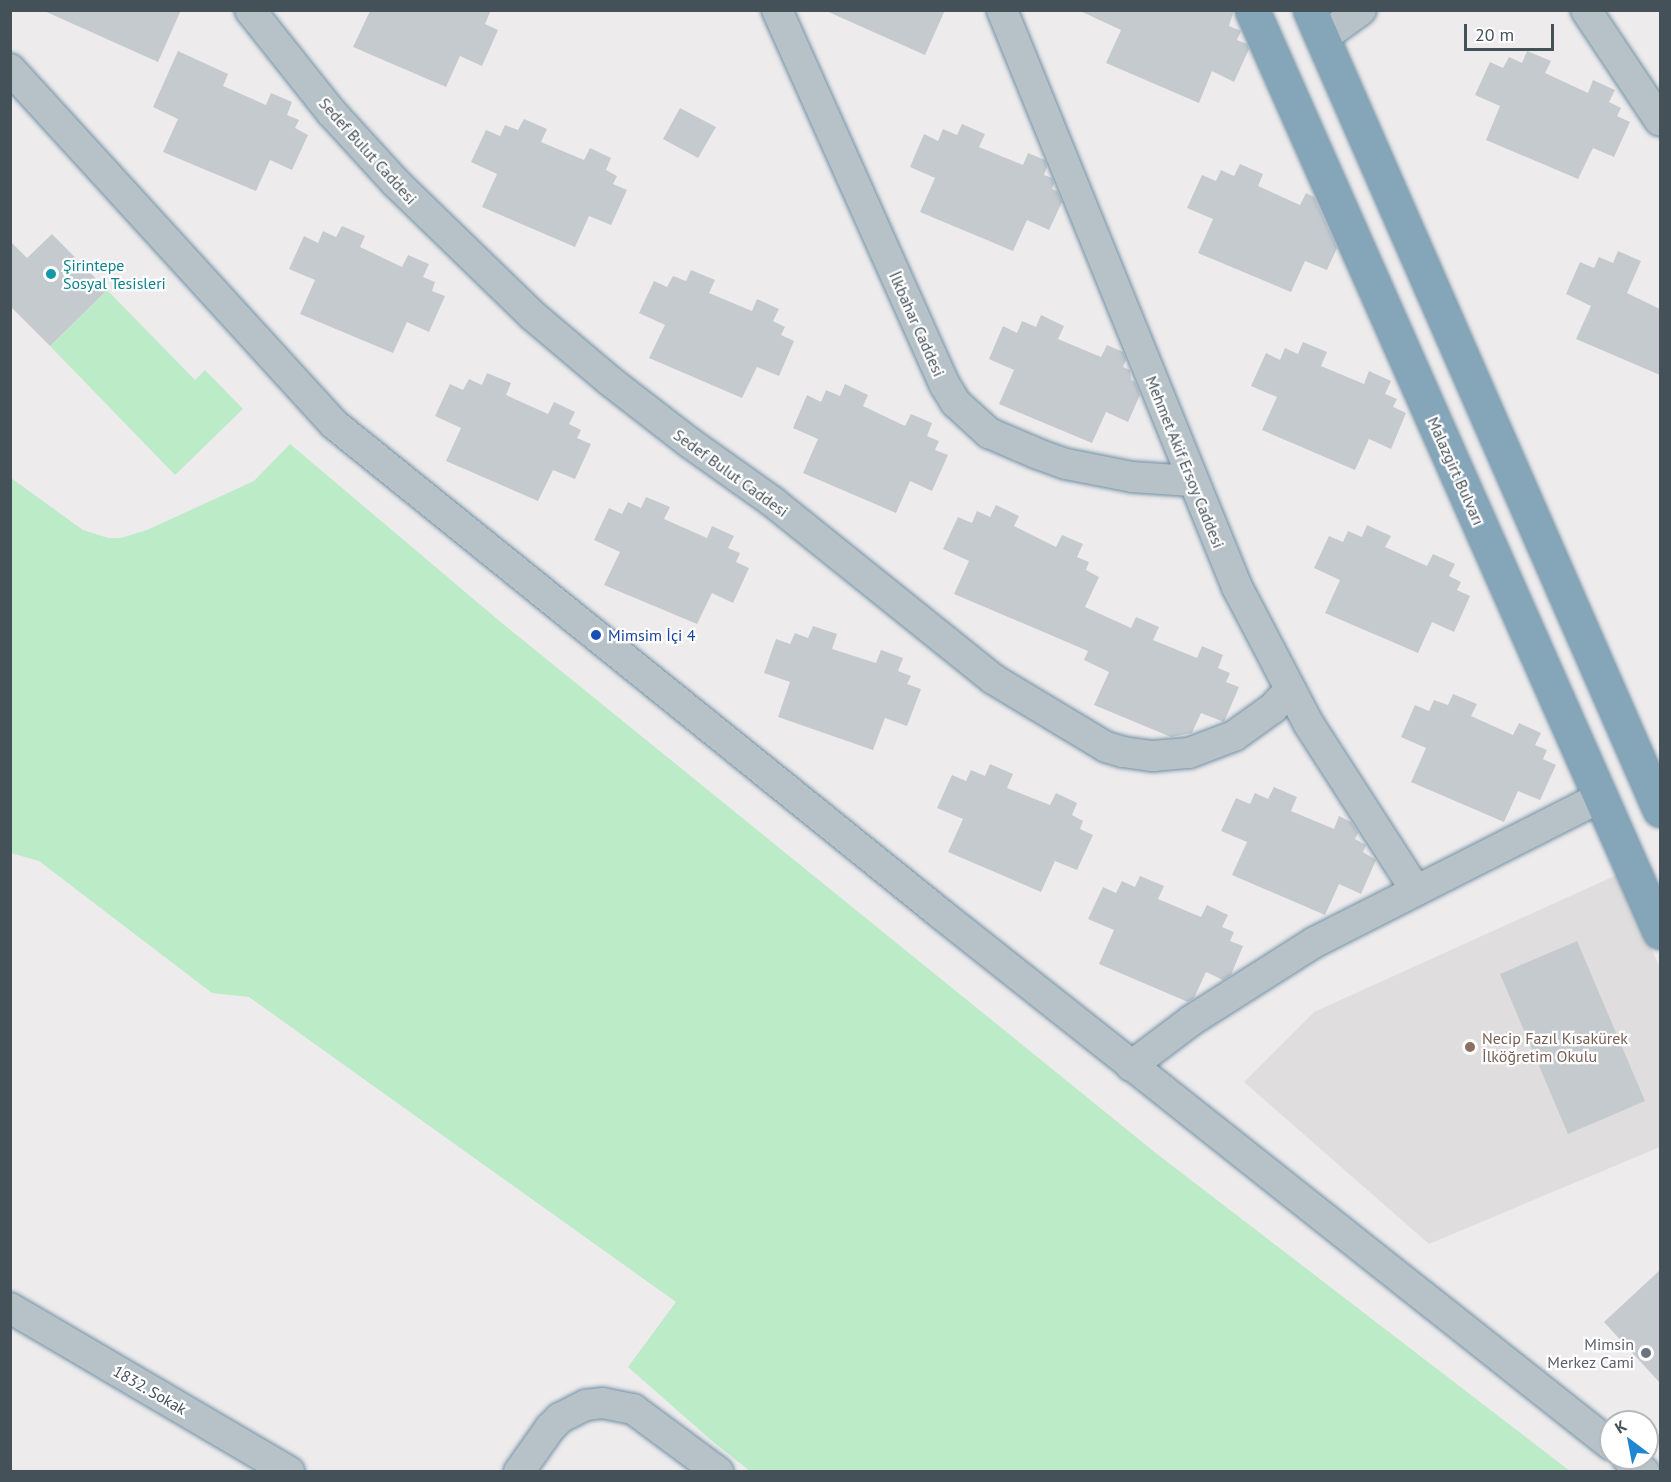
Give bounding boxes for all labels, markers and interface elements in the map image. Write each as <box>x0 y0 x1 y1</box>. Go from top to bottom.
scale bar <box>1467 12 1557 50</box>
text: 20 m <box>1475 23 1514 46</box>
street label: Sedef Bulut Caddesi <box>315 94 421 208</box>
place label: Şirintepe Sosyal Tesisleri <box>63 255 166 293</box>
marker: Şirintepe Sosyal Tesisleri <box>44 267 58 281</box>
street label: İlkbahar Caddesi <box>885 268 949 380</box>
street label: Mehmet Akif Ersoy Caddesi <box>1141 373 1229 551</box>
street label: Malazgirt Bulvarı <box>1424 414 1488 528</box>
street label: Sedef Bulut Caddesi <box>670 425 792 521</box>
place label: Mimsim İçi 4 <box>608 625 695 645</box>
marker: Mimsim İçi 4 <box>589 628 603 642</box>
place label: Necip Fazıl Kısakürek İlköğretim Okulu <box>1482 1028 1628 1066</box>
marker: Necip Fazıl Kısakürek İlköğretim Okulu <box>1463 1040 1477 1054</box>
place label: Mimsin Merkez Cami <box>1547 1334 1634 1372</box>
marker: Mimsin Merkez Cami <box>1639 1346 1653 1360</box>
street label: 1832. Sokak <box>109 1361 191 1419</box>
north arrow <box>1599 1410 1659 1470</box>
text: K <box>1611 1415 1630 1438</box>

